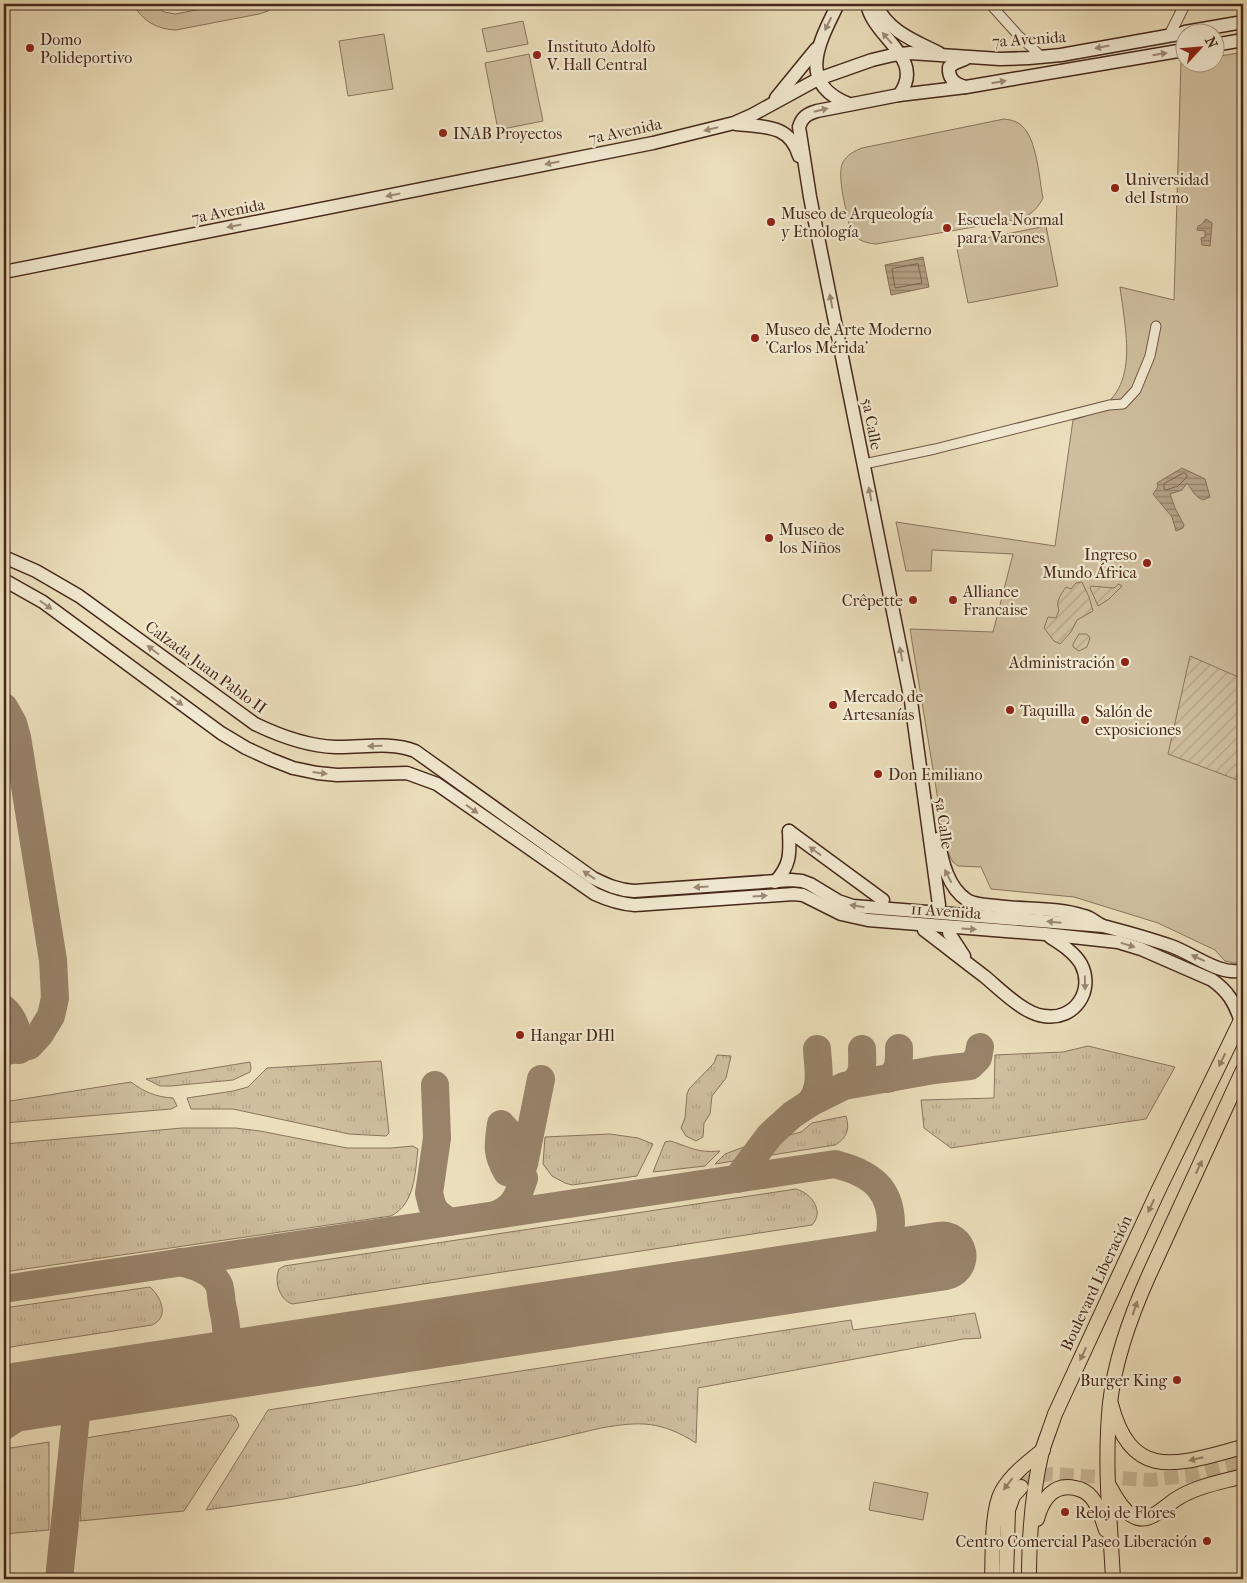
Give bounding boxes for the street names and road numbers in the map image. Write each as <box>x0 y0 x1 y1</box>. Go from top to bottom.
street label: 7a Avenida <box>991 27 1067 51</box>
street label: 7a Avenida <box>587 114 664 148</box>
street label: 7a Avenida <box>190 194 267 227</box>
street label: 5a Calle <box>858 396 886 452</box>
street label: Calzada Juan Pablo II <box>142 617 270 717</box>
street label: 5a Calle <box>931 796 957 850</box>
street label: 11 Avenida <box>910 899 982 923</box>
street label: Boulevard Liberación <box>1056 1212 1136 1354</box>

